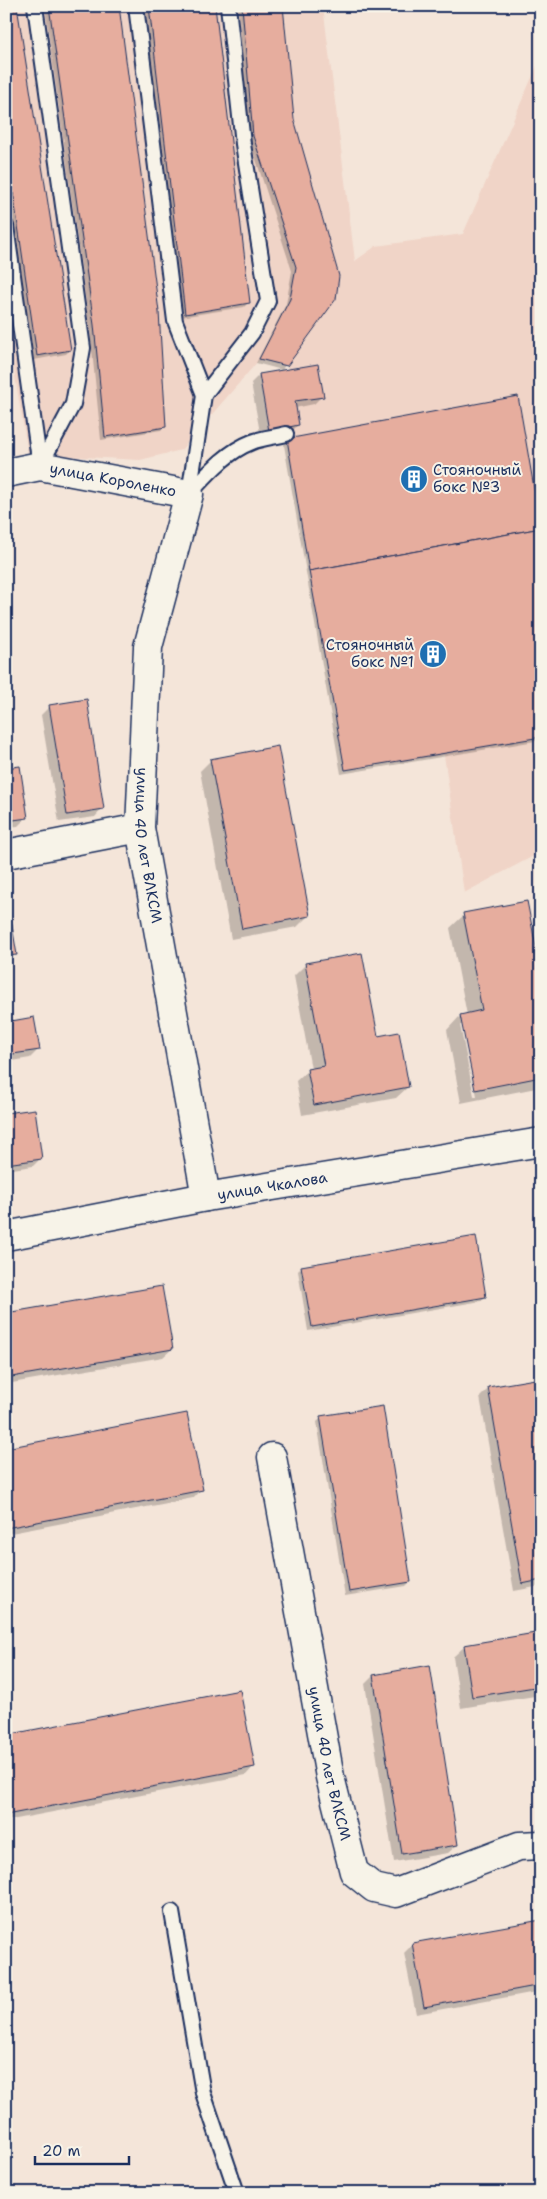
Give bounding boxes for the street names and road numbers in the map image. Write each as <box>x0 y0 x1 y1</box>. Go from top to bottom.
street label: улица Короленко <box>48 458 178 501</box>
street label: улица 40 лет ВЛКСМ <box>130 767 167 925</box>
street label: улица Чкалова <box>216 1167 330 1205</box>
street label: улица 40 лет ВЛКСМ <box>304 1685 356 1843</box>

